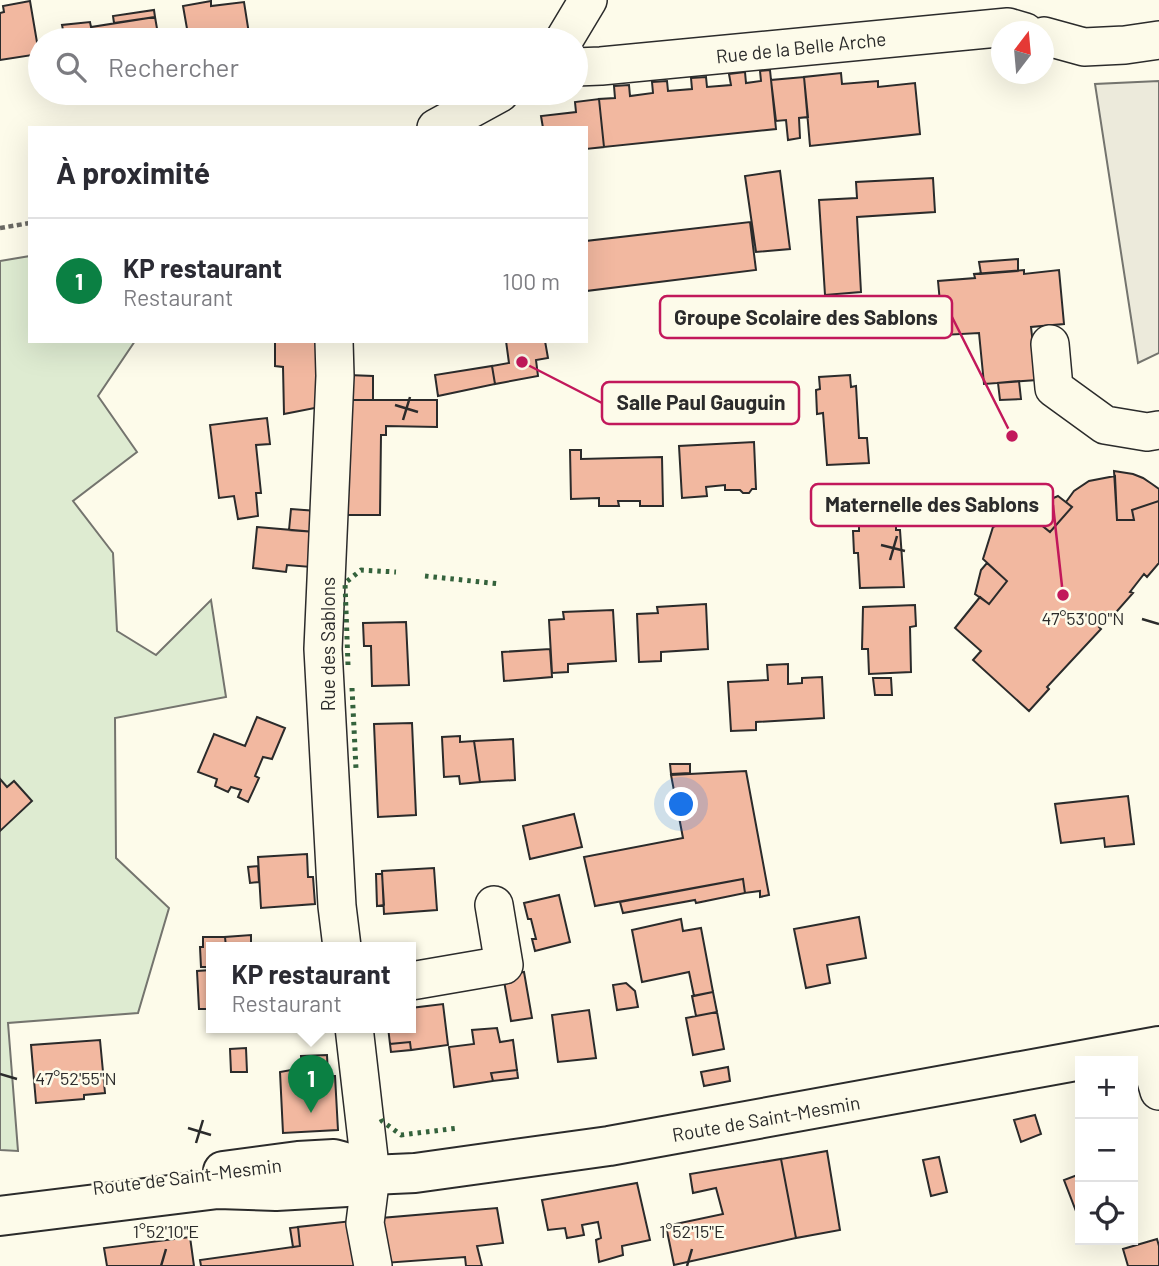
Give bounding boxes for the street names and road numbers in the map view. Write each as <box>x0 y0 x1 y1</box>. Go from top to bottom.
street label: Rue de la Belle Arche <box>715 27 887 67</box>
street label: Rue des Sablons <box>316 577 339 711</box>
street label: Route de Saint-Mesmin <box>670 1090 862 1146</box>
street label: Route de Saint-Mesmin <box>91 1153 283 1199</box>

